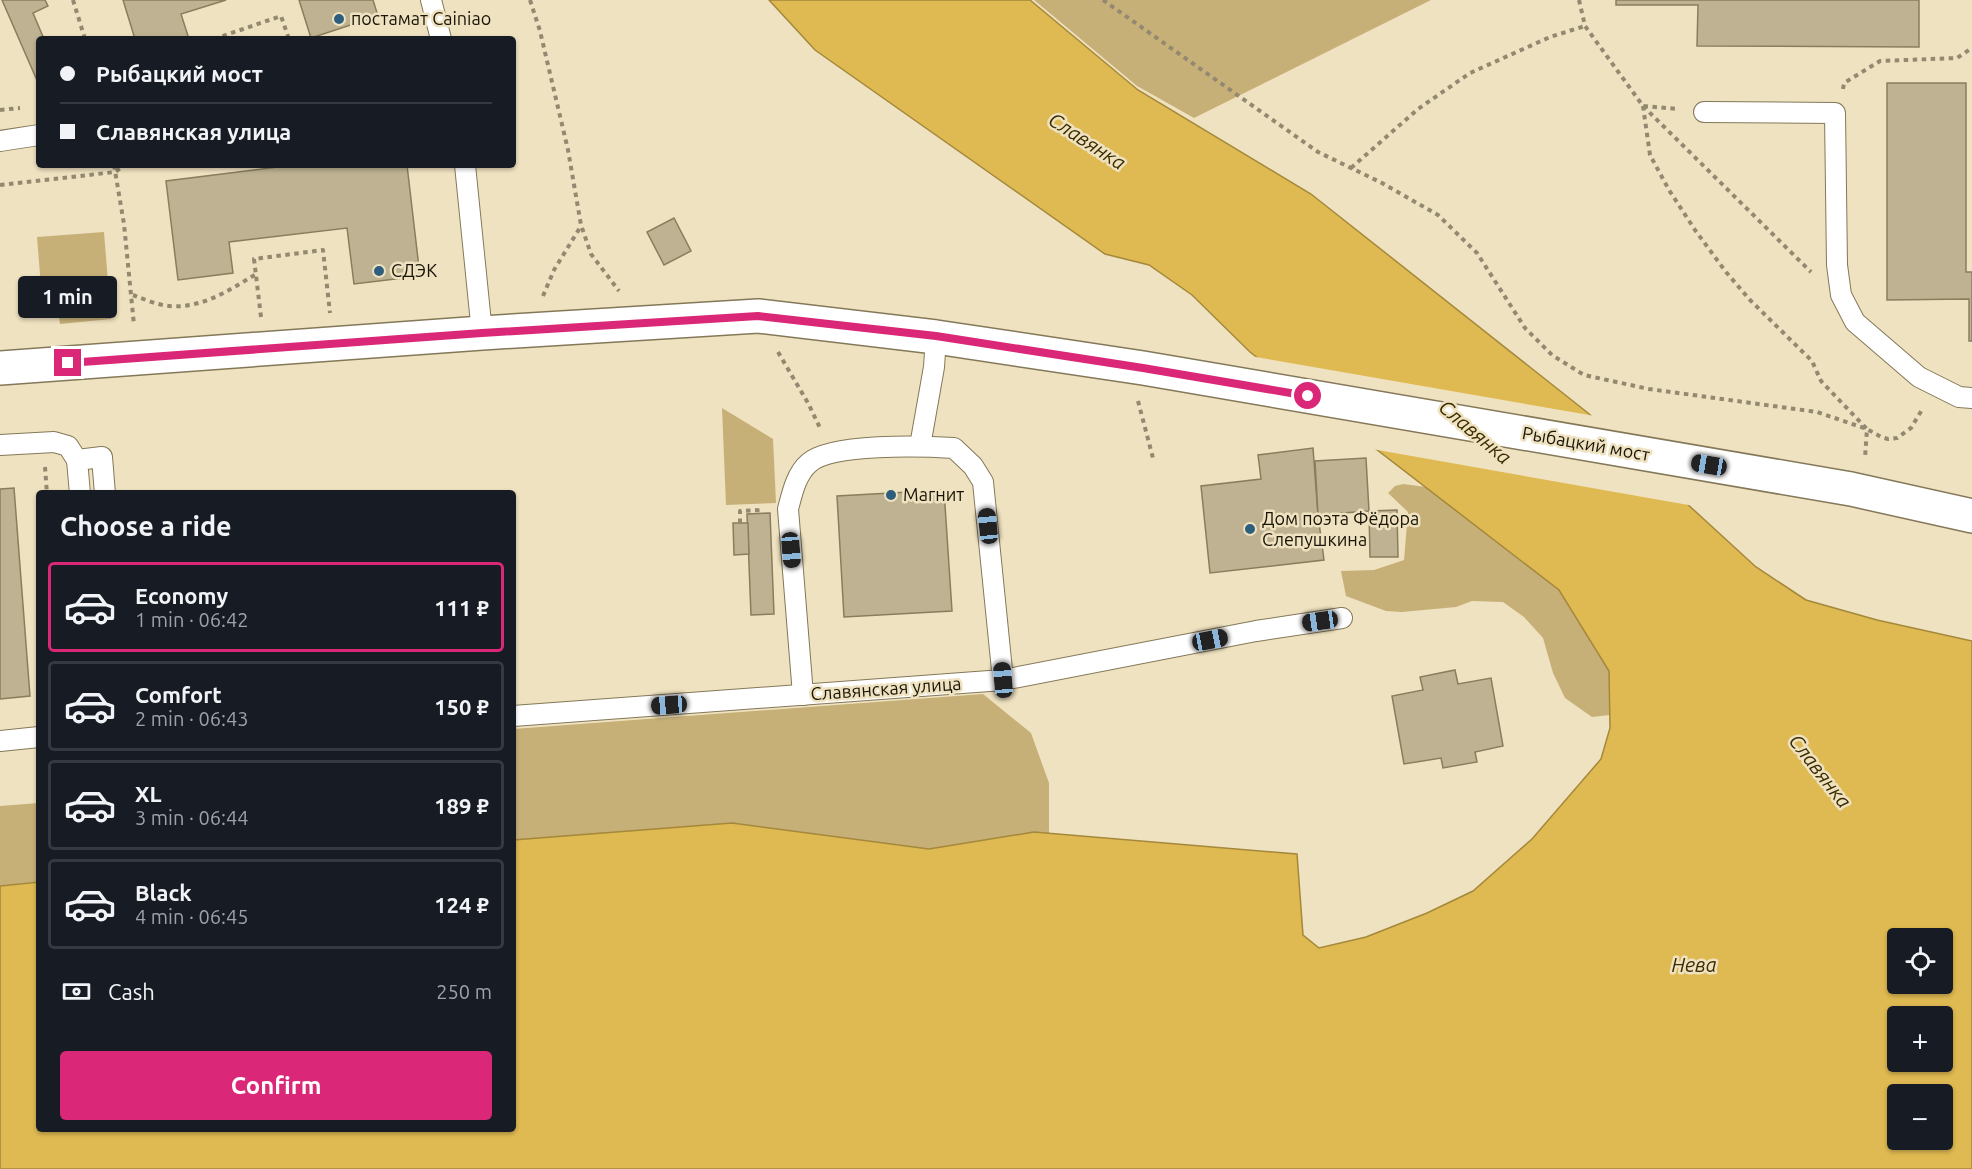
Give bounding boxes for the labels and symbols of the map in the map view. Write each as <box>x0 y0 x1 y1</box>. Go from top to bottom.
place label: постамат Cainiao <box>351 8 491 28</box>
marker: постамат Cainiao <box>332 12 346 26</box>
water label: Славянка <box>1044 107 1130 174</box>
place label: СДЭК <box>391 260 437 280</box>
marker: СДЭК <box>372 264 386 278</box>
callout: 1 min <box>19 276 118 318</box>
route end <box>54 349 81 376</box>
route start <box>1294 382 1321 409</box>
water label: Славянка <box>1435 395 1516 469</box>
street label: Рыбацкий мост <box>1521 422 1652 464</box>
car <box>1690 453 1728 477</box>
place label: Магнит <box>903 484 964 504</box>
marker: Магнит <box>884 488 898 502</box>
car <box>977 507 999 545</box>
place label: Дом поэта Фёдора Слепушкина <box>1262 508 1419 549</box>
marker: Дом поэта Фёдора Слепушкина <box>1243 522 1257 536</box>
car <box>780 531 802 569</box>
car <box>1301 610 1339 632</box>
car <box>1191 628 1229 652</box>
car <box>992 661 1014 699</box>
street label: Славянская улица <box>810 673 962 703</box>
car <box>650 695 688 715</box>
water label: Славянка <box>1785 729 1856 812</box>
water label: Нева <box>1672 953 1717 976</box>

